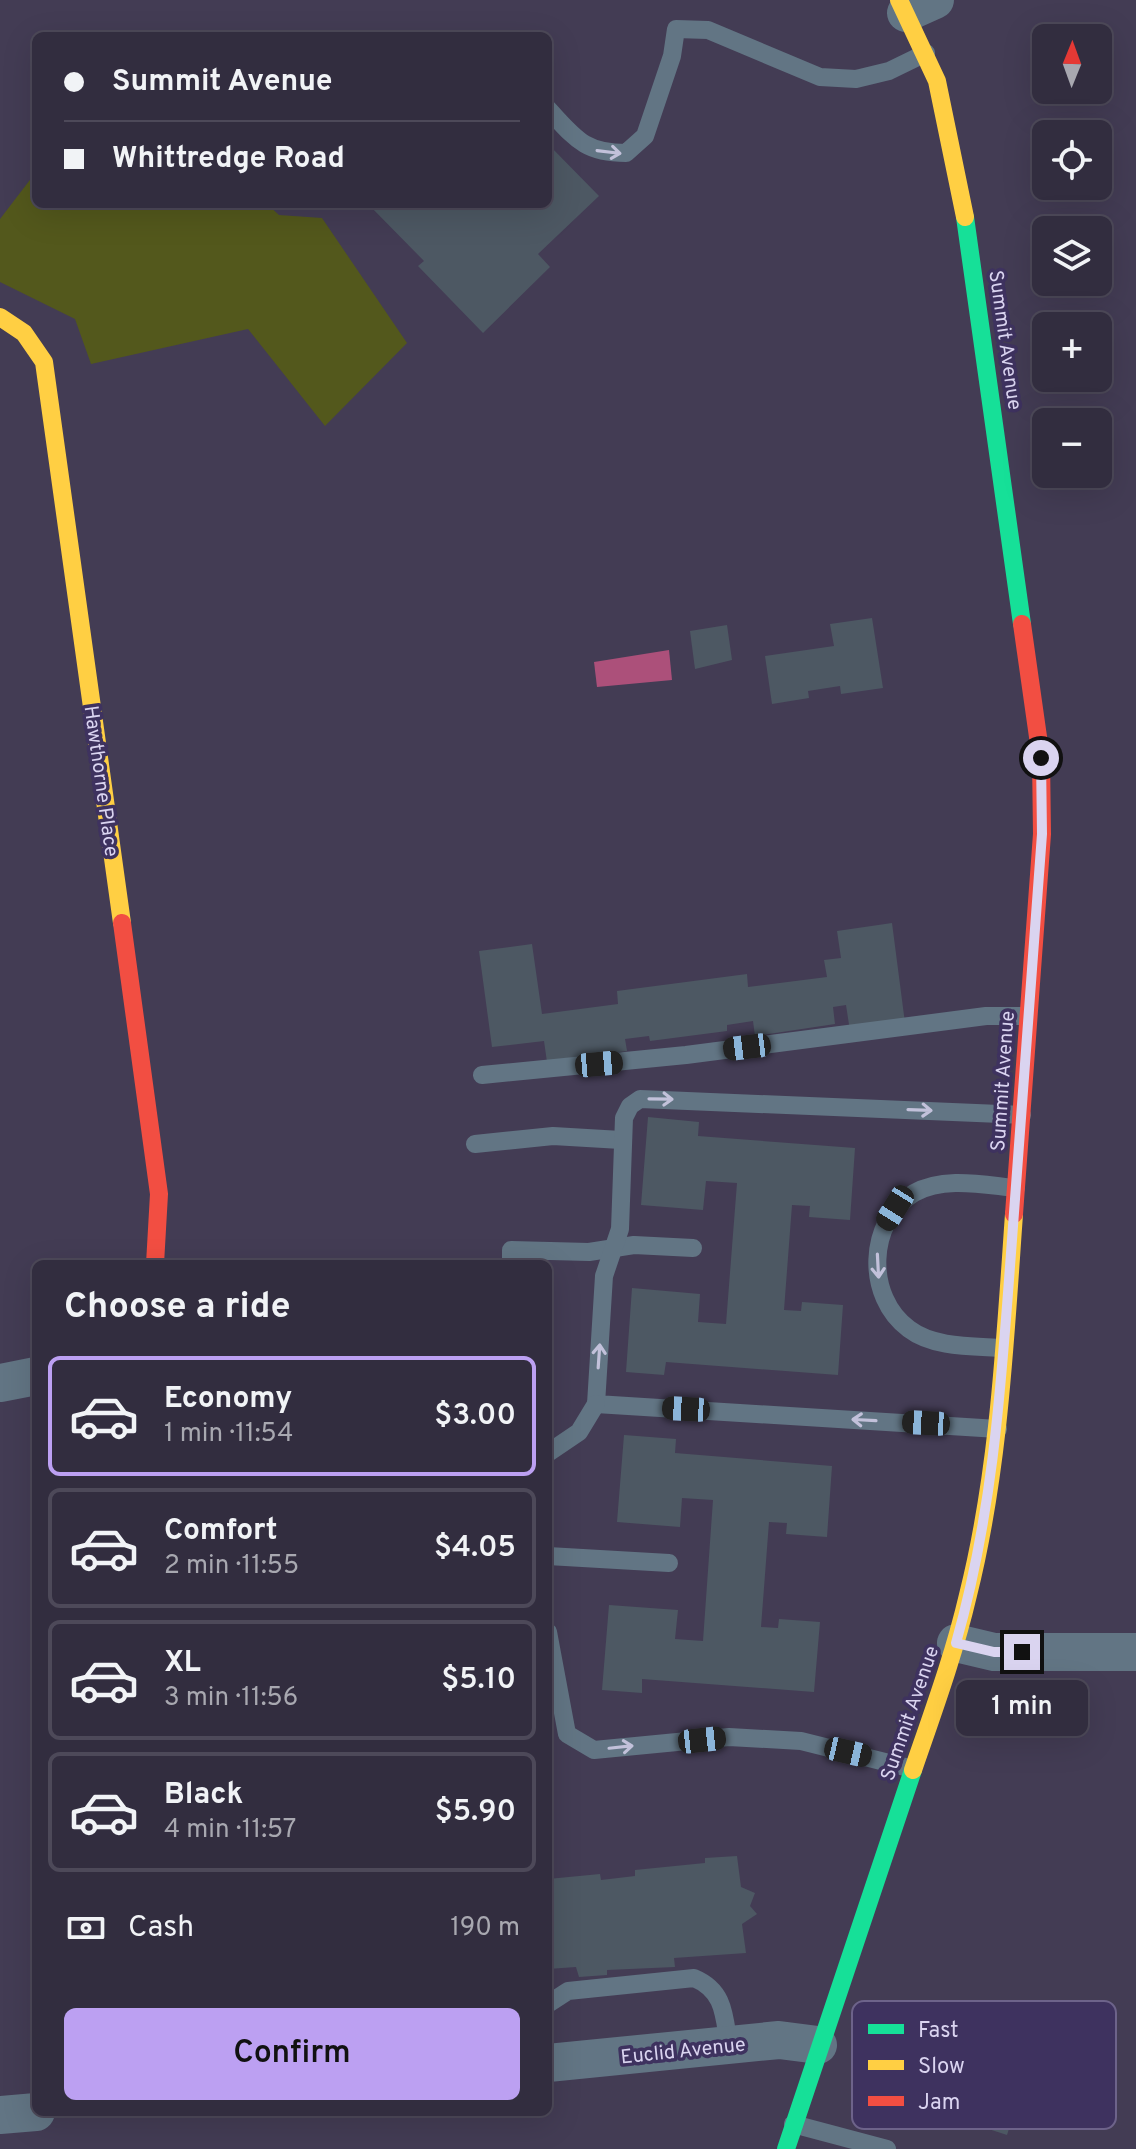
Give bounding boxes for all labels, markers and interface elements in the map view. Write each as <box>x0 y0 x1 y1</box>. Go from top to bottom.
north arrow <box>1032 24 1112 104</box>
map controls <box>1032 24 1112 488</box>
text: Summit Avenue <box>112 64 332 101</box>
button: locate <box>1032 120 1112 200</box>
text: Whittredge Road <box>112 141 345 178</box>
one-way arrow <box>596 144 622 159</box>
button: layers <box>1032 216 1112 296</box>
street label: Summit Avenue <box>981 269 1027 412</box>
button: + <box>1032 312 1112 392</box>
button: − <box>1032 408 1112 488</box>
street label: Hawthorne Place <box>77 704 123 858</box>
route start <box>1023 740 1059 776</box>
street label: Summit Avenue <box>986 1010 1022 1152</box>
car <box>722 1032 772 1062</box>
car <box>574 1050 624 1078</box>
one-way arrow <box>647 1092 674 1107</box>
one-way arrow <box>906 1103 933 1118</box>
car <box>872 1181 918 1235</box>
one-way arrow <box>871 1252 886 1278</box>
text: Choose a ride <box>64 1285 290 1331</box>
one-way arrow <box>592 1343 607 1370</box>
icon: car <box>68 1380 140 1452</box>
text: Economy <box>164 1381 292 1418</box>
car <box>661 1396 711 1422</box>
text: $3.00 <box>434 1398 516 1435</box>
car <box>901 1410 951 1436</box>
one-way arrow <box>851 1412 878 1427</box>
text: 1 min · 11:54 <box>164 1418 293 1451</box>
icon: car <box>68 1512 140 1584</box>
text: Comfort <box>164 1513 277 1550</box>
text: $4.05 <box>434 1530 516 1567</box>
text: 2 min · 11:55 <box>164 1550 299 1583</box>
route end <box>1004 1634 1040 1670</box>
street label: Summit Avenue <box>876 1643 946 1785</box>
icon: car <box>68 1644 140 1716</box>
text: XL <box>164 1645 201 1682</box>
text: $5.10 <box>441 1662 516 1699</box>
callout: 1 min <box>956 1680 1088 1736</box>
text: 3 min · 11:56 <box>164 1682 298 1715</box>
text: 1 min <box>991 1691 1053 1724</box>
car <box>677 1726 727 1754</box>
car <box>822 1735 874 1769</box>
one-way arrow <box>607 1740 634 1755</box>
icon: car <box>68 1776 140 1848</box>
text: Black <box>164 1777 243 1814</box>
text: $5.90 <box>435 1794 516 1831</box>
text: 4 min · 11:57 <box>164 1814 296 1847</box>
icon: cash <box>64 1906 108 1950</box>
text: Cash <box>128 1910 194 1947</box>
text: 190 m <box>450 1912 520 1945</box>
legend <box>852 2001 1116 2129</box>
button: Confirm <box>64 2008 520 2100</box>
text: Fast <box>918 2018 959 2045</box>
street label: Euclid Avenue <box>619 2033 747 2071</box>
text: Slow <box>918 2054 965 2081</box>
text: Jam <box>918 2090 961 2117</box>

